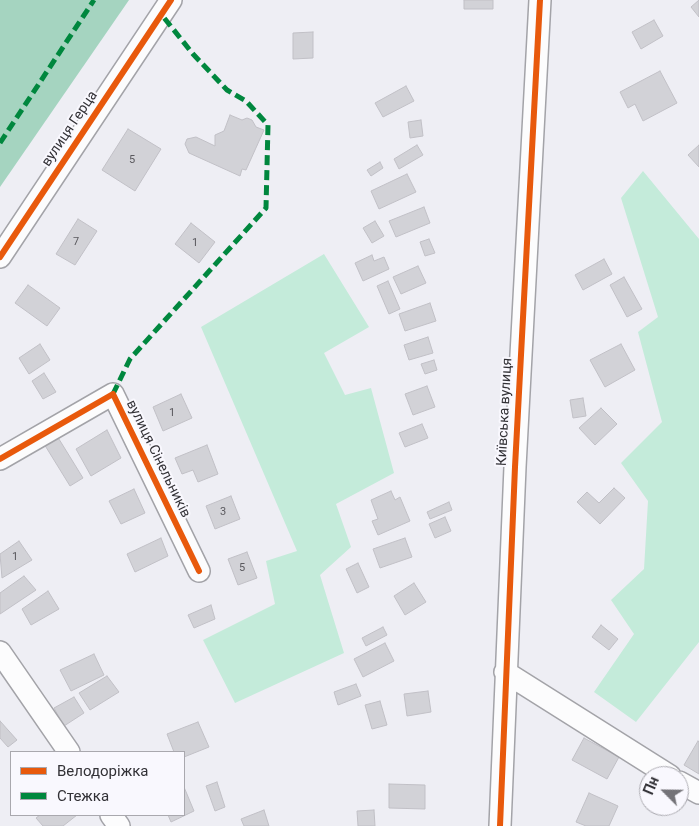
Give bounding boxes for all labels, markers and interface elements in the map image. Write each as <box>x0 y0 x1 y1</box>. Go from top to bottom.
street label: вулиця Герца <box>39 88 101 170</box>
house number: 5 <box>129 153 135 167</box>
house number: 7 <box>73 235 79 249</box>
house number: 1 <box>192 236 198 250</box>
street label: Київська вулиця <box>494 357 516 467</box>
street label: вулиця Сінельників <box>122 397 194 521</box>
house number: 1 <box>169 406 175 420</box>
house number: 3 <box>220 505 226 519</box>
house number: 1 <box>12 550 18 564</box>
house number: 5 <box>239 561 245 575</box>
legend <box>10 751 185 816</box>
text: Велодоріжка <box>57 762 148 780</box>
north arrow <box>639 766 689 816</box>
text: Пн <box>640 774 662 797</box>
text: Стежка <box>57 787 109 805</box>

